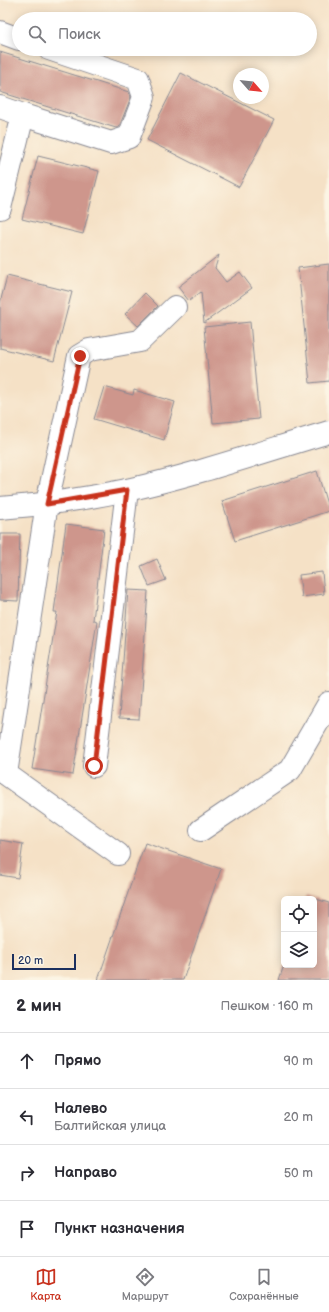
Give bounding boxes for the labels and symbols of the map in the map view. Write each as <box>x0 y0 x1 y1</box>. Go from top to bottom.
north arrow <box>233 68 269 104</box>
route end <box>71 347 89 365</box>
route start <box>85 757 103 775</box>
scale bar <box>12 952 76 971</box>

